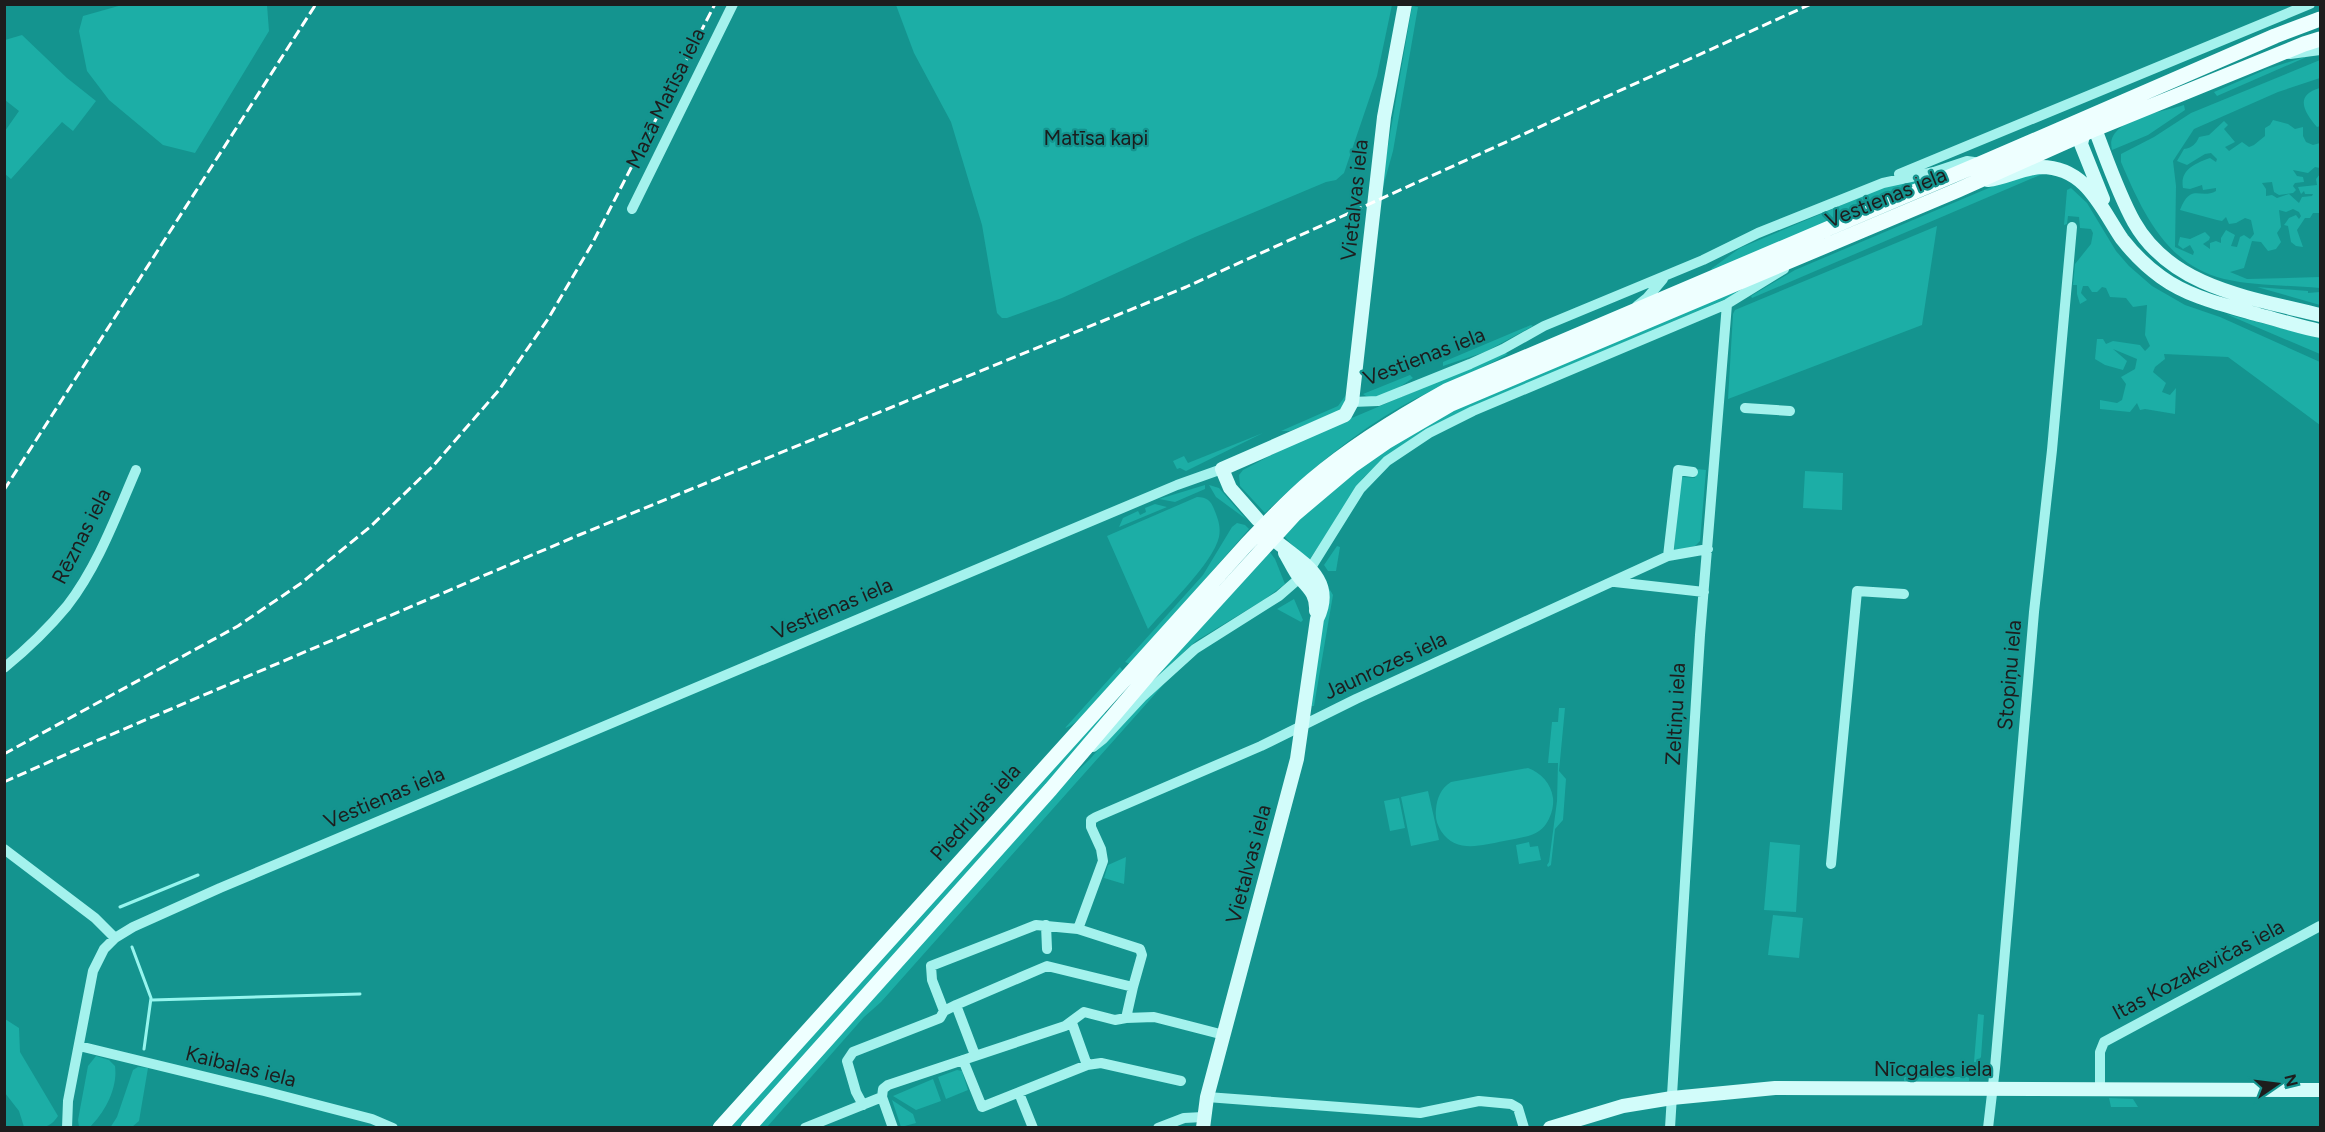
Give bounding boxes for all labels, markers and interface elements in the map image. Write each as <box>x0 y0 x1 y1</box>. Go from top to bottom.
street label: Mazā Matīsa iela <box>620 24 710 172</box>
park label: Matīsa kapi <box>1044 125 1148 150</box>
street label: Vietalvas iela <box>1335 138 1373 262</box>
street label: Vestienas iela <box>1822 161 1950 233</box>
street label: Vestienas iela <box>1360 321 1488 391</box>
street label: Rēznas iela <box>46 484 116 588</box>
street label: Vestienas iela <box>768 571 896 645</box>
street label: Stopiņu iela <box>1992 619 2026 731</box>
street label: Jaunrozes iela <box>1320 626 1450 704</box>
street label: Zeltiņu iela <box>1660 662 1690 766</box>
street label: Piedrujas iela <box>925 758 1025 866</box>
street label: Vestienas iela <box>320 760 448 834</box>
street label: Vietalvas iela <box>1220 802 1276 926</box>
street label: Itas Kozakevičas iela <box>2108 913 2288 1025</box>
street label: Kaibalas iela <box>183 1040 299 1092</box>
north arrow <box>2247 1054 2307 1114</box>
street label: Nīcgales iela <box>1874 1056 1992 1081</box>
text: N <box>2280 1072 2302 1089</box>

